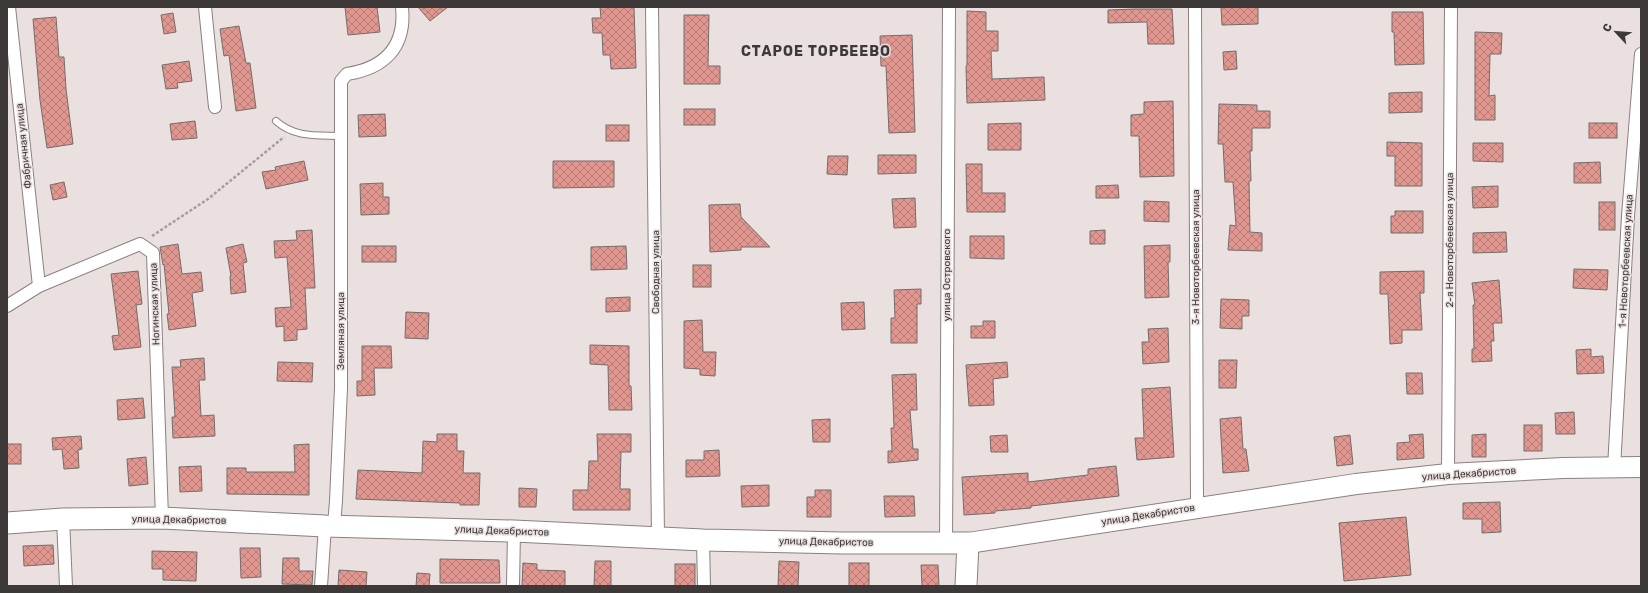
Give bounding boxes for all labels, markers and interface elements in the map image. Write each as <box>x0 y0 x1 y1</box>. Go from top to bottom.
north arrow <box>1596 12 1636 52</box>
text: С <box>1600 21 1615 34</box>
district label: СТАРОЕ ТОРБЕЕВО <box>741 43 891 60</box>
street label: Фабричная улица <box>14 103 34 189</box>
street label: 2-я Новоторбеевская улица <box>1444 172 1456 308</box>
street label: 3-я Новоторбеевская улица <box>1190 189 1202 325</box>
street label: 1-я Новоторбеевская улица <box>1617 194 1635 328</box>
street label: улица Островского <box>941 229 953 321</box>
street label: Свободная улица <box>650 230 662 314</box>
street label: Ногинская улица <box>148 263 162 345</box>
street label: Земляная улица <box>335 292 347 370</box>
street label: улица Декабристов <box>1421 465 1517 483</box>
street label: улица Декабристов <box>1100 502 1196 528</box>
street label: улица Декабристов <box>132 513 227 527</box>
street label: улица Декабристов <box>455 523 550 539</box>
street label: улица Декабристов <box>779 535 874 549</box>

